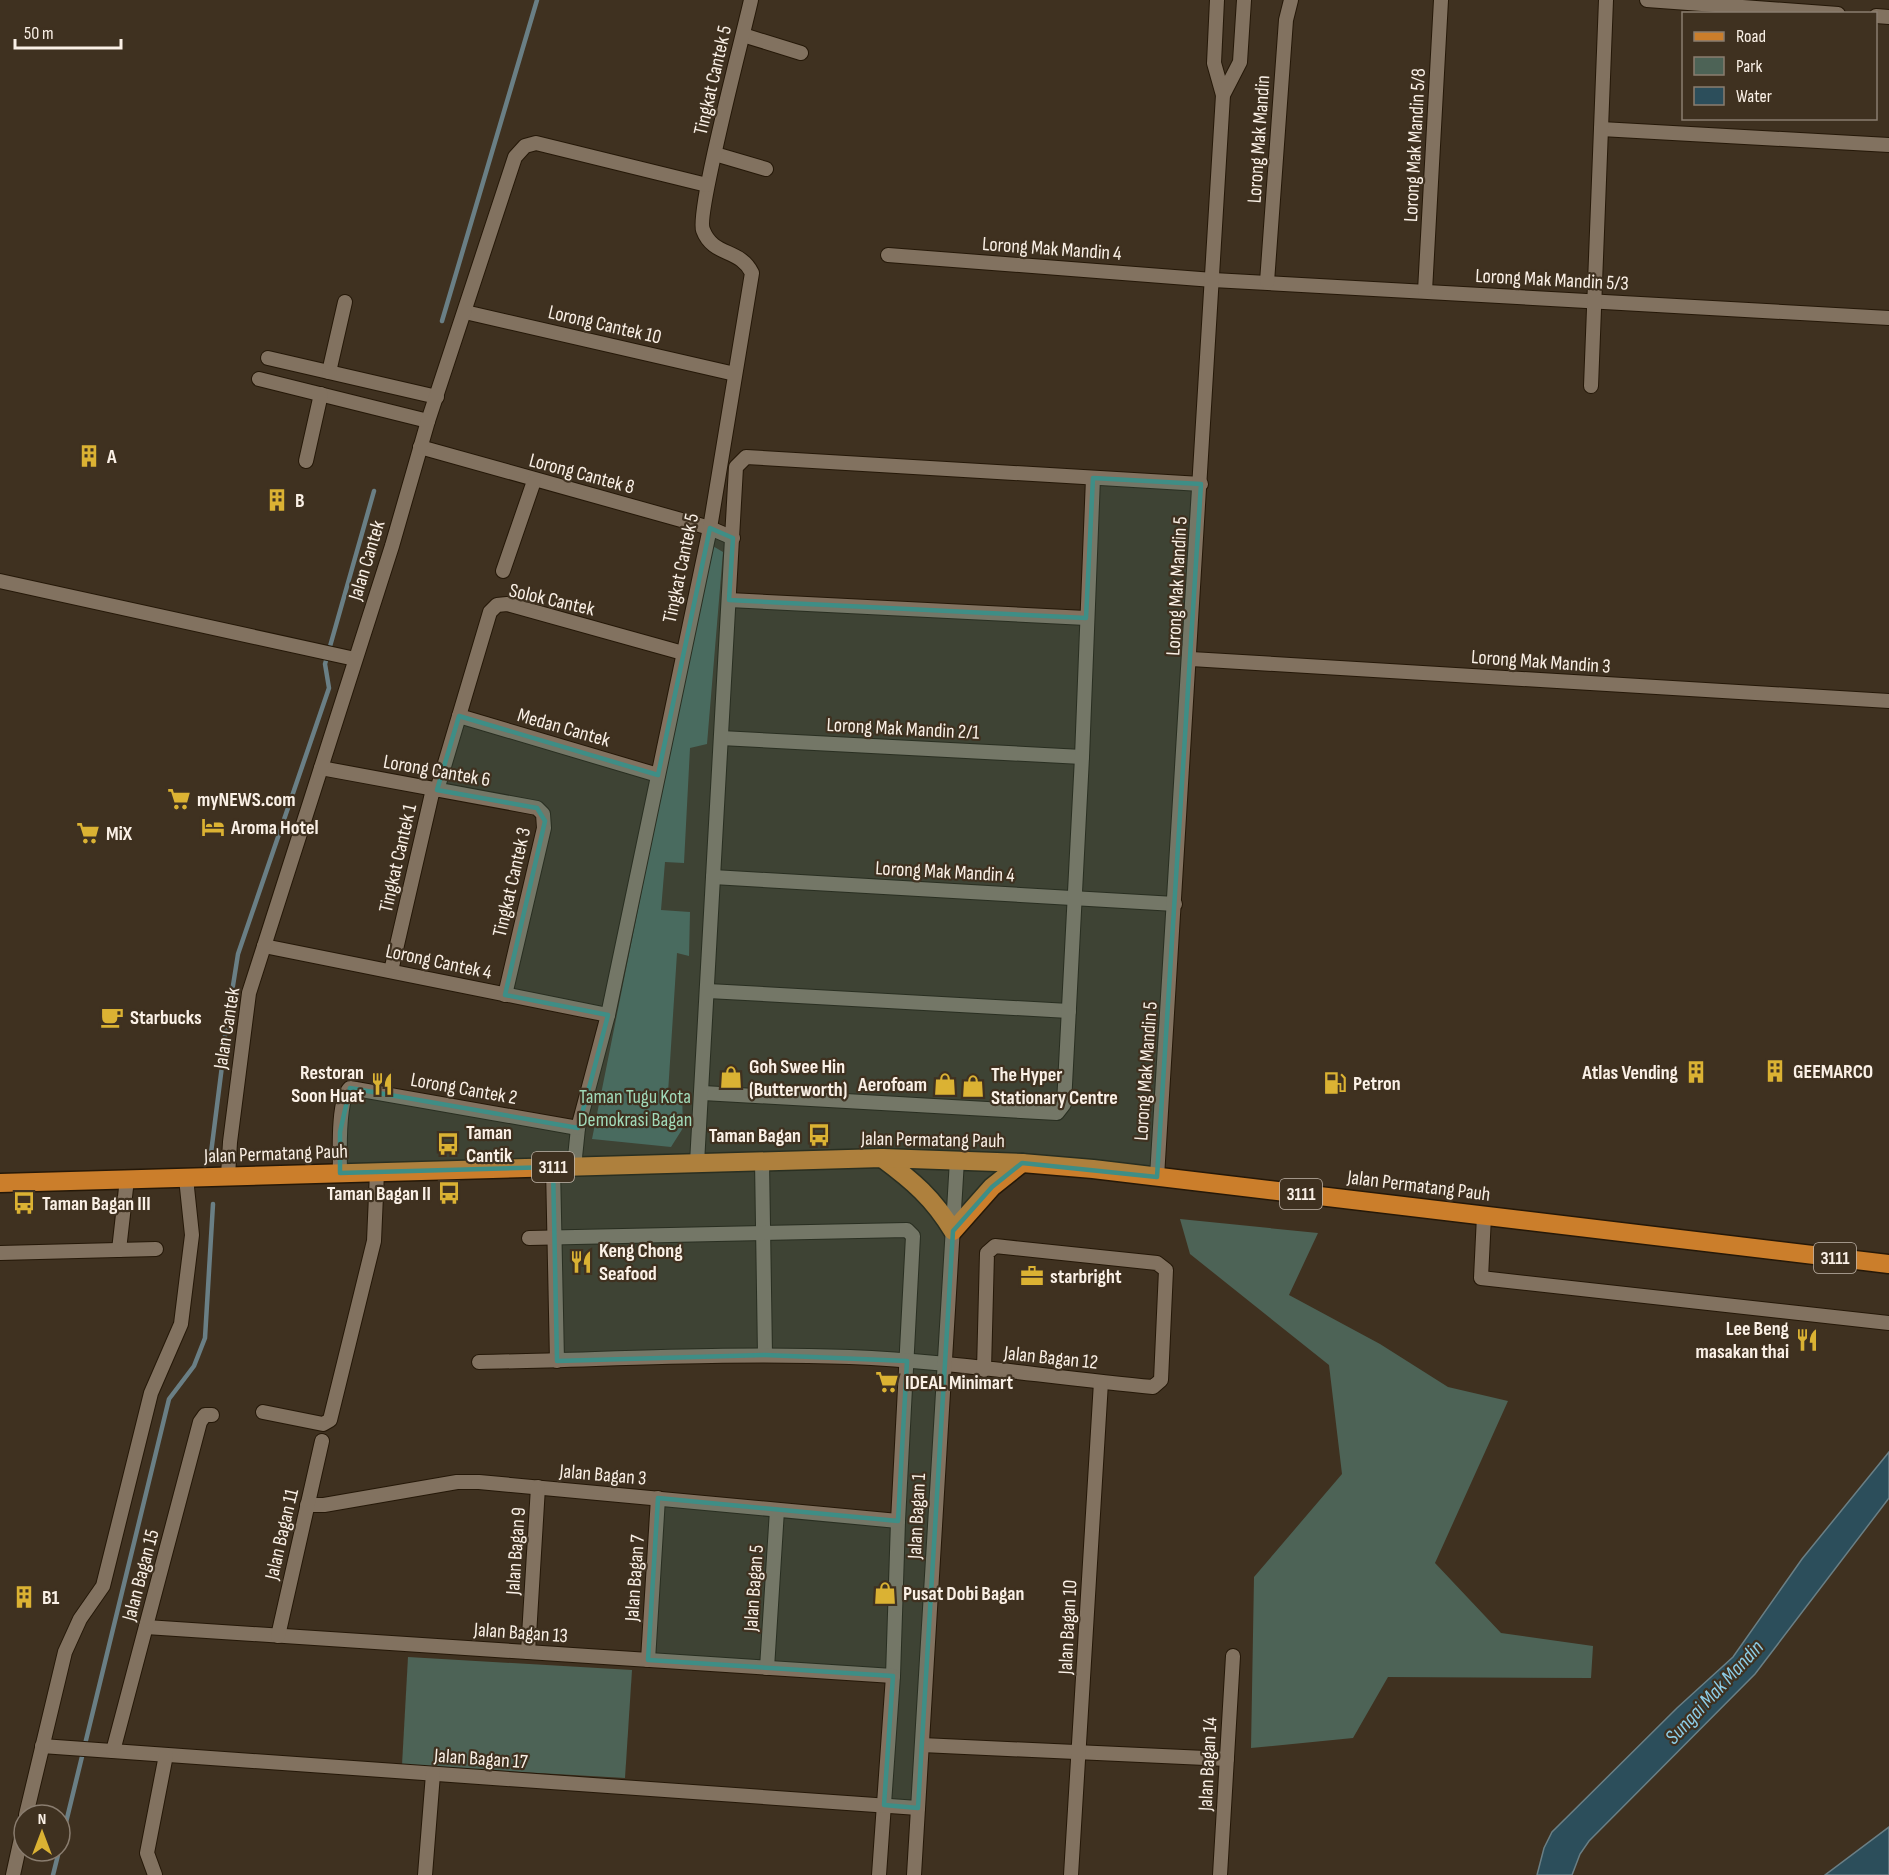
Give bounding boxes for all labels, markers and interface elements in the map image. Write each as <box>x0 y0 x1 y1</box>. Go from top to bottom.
scale bar <box>15 12 122 50</box>
legend <box>1682 12 1877 120</box>
text: 50 m <box>24 23 54 44</box>
street label: Tingkat Cantek 5 <box>689 23 737 137</box>
text: Road <box>1736 26 1766 47</box>
text: Park <box>1736 56 1762 77</box>
street label: Lorong Mak Mandin 5/8 <box>1399 68 1431 223</box>
street label: Lorong Mak Mandin <box>1243 74 1275 204</box>
text: Water <box>1736 86 1772 107</box>
street label: Lorong Mak Mandin 4 <box>981 232 1122 266</box>
street label: Lorong Mak Mandin 5/3 <box>1475 264 1629 296</box>
street label: Lorong Cantek 10 <box>546 300 664 350</box>
building icon: A <box>76 443 102 469</box>
place label: A <box>106 445 117 469</box>
street label: Lorong Cantek 8 <box>526 448 637 500</box>
building icon: B <box>264 487 290 513</box>
place label: B <box>295 489 305 513</box>
street label: Tingkat Cantek 5 <box>658 511 704 625</box>
street label: Lorong Mak Mandin 5 <box>1161 516 1193 656</box>
street label: Jalan Cantek <box>343 517 391 604</box>
street label: Solok Cantek <box>507 578 597 622</box>
street label: Lorong Mak Mandin 3 <box>1470 645 1611 679</box>
street label: Medan Cantek <box>515 703 613 753</box>
street label: Lorong Mak Mandin 2/1 <box>826 713 980 745</box>
street label: Lorong Cantek 6 <box>381 750 492 792</box>
supermarket icon: myNEWS.com <box>166 786 192 812</box>
place label: myNEWS.com <box>197 788 296 812</box>
street label: Tingkat Cantek 1 <box>374 802 422 915</box>
hotel icon: Aroma Hotel <box>200 814 226 840</box>
place label: Aroma Hotel <box>230 816 319 840</box>
supermarket icon: MiX <box>75 820 101 846</box>
place label: MiX <box>106 822 133 846</box>
street label: Tingkat Cantek 3 <box>488 825 536 939</box>
street label: Lorong Mak Mandin 4 <box>875 856 1015 888</box>
street label: Lorong Cantek 4 <box>384 939 494 985</box>
street label: Jalan Cantek <box>209 985 245 1072</box>
street label: Lorong Mak Mandin 5 <box>1129 1001 1163 1141</box>
cafe icon: Starbucks <box>99 1004 125 1030</box>
place label: Starbucks <box>130 1006 202 1030</box>
place label: Goh Swee Hin (Butterworth) <box>749 1055 847 1102</box>
building icon: GEEMARCO <box>1762 1058 1788 1084</box>
building icon: Atlas Vending <box>1683 1059 1709 1085</box>
place label: GEEMARCO <box>1793 1060 1873 1084</box>
place label: Restoran Soon Huat <box>291 1061 364 1108</box>
place label: Atlas Vending <box>1581 1061 1679 1085</box>
place label: The Hyper Stationary Centre <box>991 1063 1118 1110</box>
shop icon: Goh Swee Hin (Butterworth) <box>718 1064 744 1090</box>
street label: Lorong Cantek 2 <box>409 1068 519 1110</box>
fuel station icon: Petron <box>1322 1070 1348 1096</box>
restaurant icon: Restoran Soon Huat <box>369 1071 395 1097</box>
shop icon: Aerofoam <box>932 1071 958 1097</box>
place label: Petron <box>1353 1072 1401 1096</box>
place label: Aerofoam <box>857 1073 927 1097</box>
shop icon: The Hyper Stationary Centre <box>960 1073 986 1099</box>
park label: Taman Tugu Kota Demokrasi Bagan <box>578 1085 692 1132</box>
place label: Taman Cantik <box>466 1121 513 1168</box>
bus stop icon: Taman Bagan <box>806 1122 832 1148</box>
place label: Taman Bagan <box>709 1124 801 1148</box>
street label: Jalan Permatang Pauh <box>860 1127 1005 1153</box>
bus stop icon: Taman Cantik <box>435 1131 461 1157</box>
street label: Jalan Permatang Pauh <box>203 1139 348 1169</box>
road number: 3111 <box>532 1152 574 1182</box>
street label: Jalan Permatang Pauh <box>1345 1165 1492 1207</box>
road number: 3111 <box>1280 1179 1322 1209</box>
bus stop icon: Taman Bagan II <box>436 1180 462 1206</box>
place label: Taman Bagan II <box>327 1182 431 1206</box>
bus stop icon: Taman Bagan III <box>11 1190 37 1216</box>
place label: Taman Bagan III <box>42 1192 151 1216</box>
place label: Keng Chong Seafood <box>599 1239 683 1286</box>
road number: 3111 <box>1814 1243 1856 1273</box>
restaurant icon: Keng Chong Seafood <box>568 1249 594 1275</box>
office icon: starbright <box>1019 1263 1045 1289</box>
place label: starbright <box>1050 1265 1122 1289</box>
place label: Lee Beng masakan thai <box>1695 1317 1790 1364</box>
restaurant icon: Lee Beng masakan thai <box>1794 1327 1820 1353</box>
street label: Jalan Bagan 12 <box>1002 1341 1099 1375</box>
supermarket icon: IDEAL Minimart <box>874 1369 900 1395</box>
place label: IDEAL Minimart <box>905 1371 1014 1395</box>
street label: Jalan Bagan 3 <box>557 1459 647 1491</box>
street label: Jalan Bagan 1 <box>903 1473 931 1561</box>
street label: Jalan Bagan 11 <box>260 1486 304 1583</box>
street label: Jalan Bagan 9 <box>501 1507 531 1597</box>
street label: Jalan Bagan 15 <box>117 1527 165 1625</box>
street label: Jalan Bagan 7 <box>620 1534 650 1623</box>
street label: Jalan Bagan 5 <box>739 1544 769 1633</box>
street label: Jalan Bagan 10 <box>1053 1579 1082 1676</box>
shop icon: Pusat Dobi Bagan <box>872 1580 898 1606</box>
place label: Pusat Dobi Bagan <box>903 1582 1024 1606</box>
building icon: B1 <box>11 1584 37 1610</box>
place label: B1 <box>42 1586 59 1610</box>
street label: Jalan Bagan 13 <box>472 1618 569 1648</box>
water label: Sungai Mak Mandin <box>1660 1635 1769 1749</box>
street label: Jalan Bagan 14 <box>1193 1716 1222 1813</box>
street label: Jalan Bagan 17 <box>432 1744 529 1774</box>
north arrow <box>12 1803 72 1863</box>
text: N <box>38 1810 46 1829</box>

